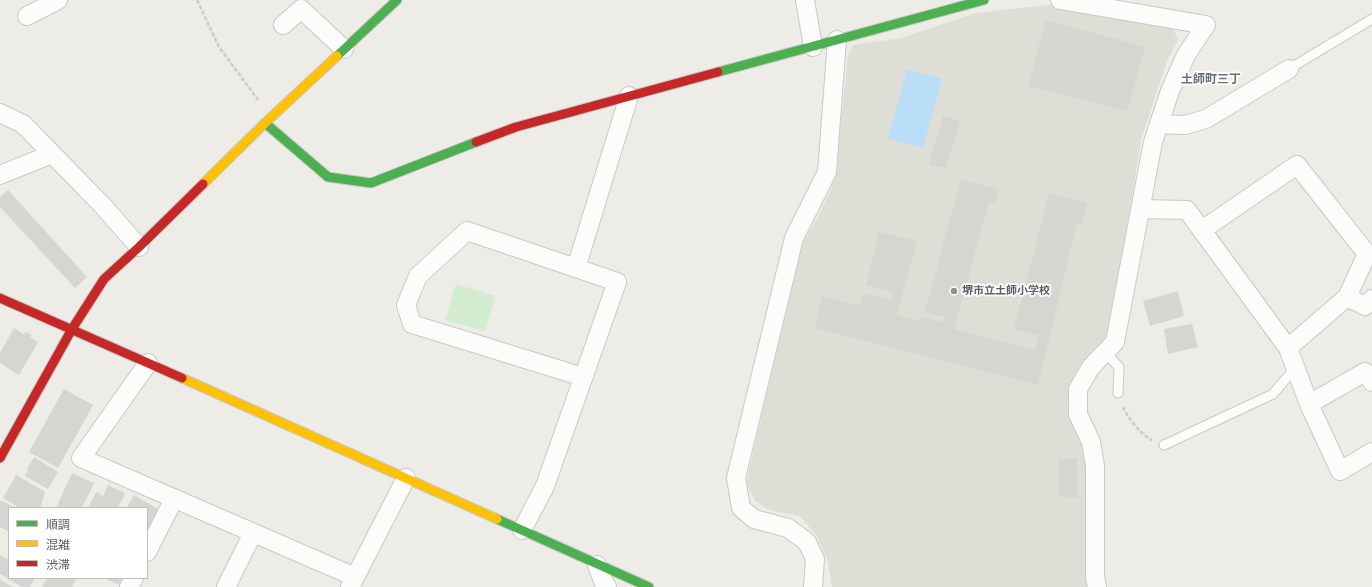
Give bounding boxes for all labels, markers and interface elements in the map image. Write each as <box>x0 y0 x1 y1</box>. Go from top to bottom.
district label: 土師町三丁 <box>1181 72 1241 86</box>
place label: 堺市立土師小学校 <box>962 284 1050 298</box>
marker: 堺市立土師小学校 <box>949 286 959 296</box>
legend <box>8 507 148 579</box>
text: 順調 <box>46 518 70 532</box>
text: 混雑 <box>46 538 70 552</box>
text: 渋滞 <box>46 558 70 572</box>

